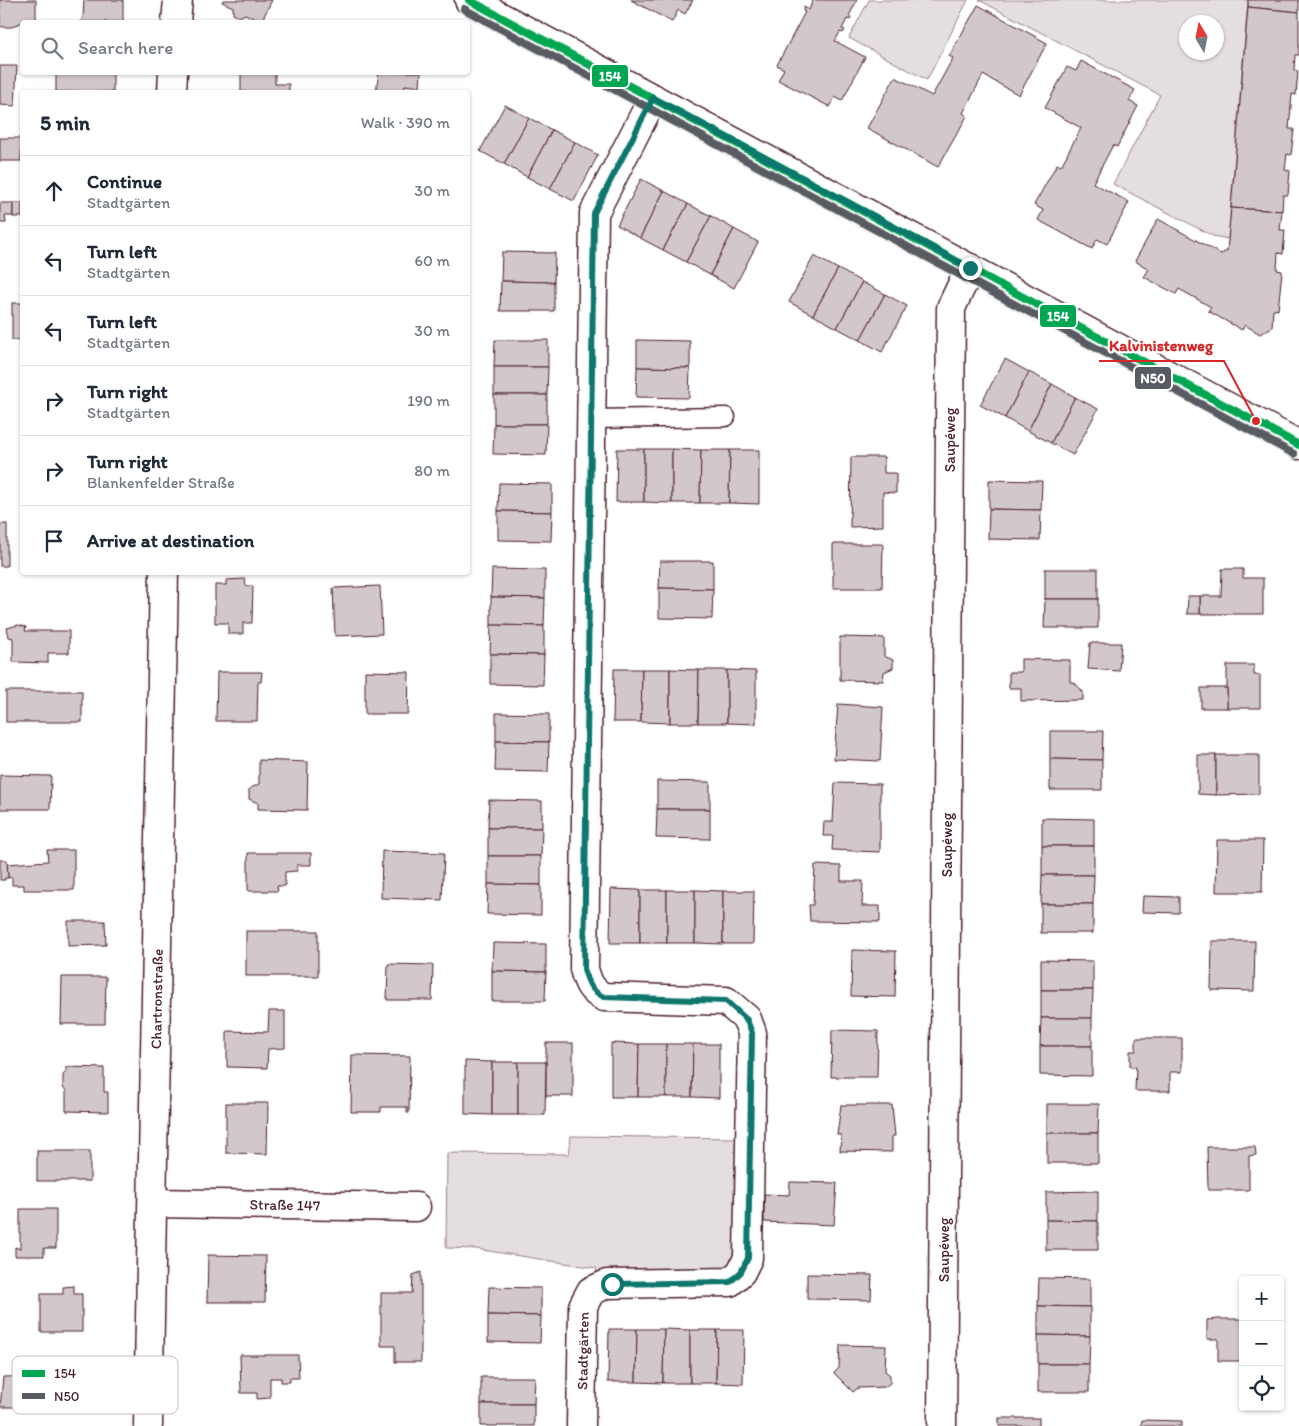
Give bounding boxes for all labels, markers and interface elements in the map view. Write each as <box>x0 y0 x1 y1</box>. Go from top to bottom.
north arrow <box>1179 15 1224 60</box>
search box <box>20 20 470 75</box>
icon: search <box>38 34 66 62</box>
text: Search here <box>78 36 173 59</box>
line badge: 154 <box>591 64 629 88</box>
text: 154 <box>599 68 622 85</box>
text: 5 min <box>40 110 90 135</box>
text: Walk · 390 m <box>361 113 450 132</box>
text: Continue <box>87 170 162 193</box>
icon: ahead <box>40 177 68 205</box>
text: 30 m <box>414 181 450 200</box>
text: Stadtgärten <box>87 193 170 212</box>
text: Turn left <box>87 240 157 263</box>
icon: left <box>40 247 68 275</box>
text: 60 m <box>415 251 450 270</box>
route end <box>959 257 982 280</box>
text: Stadtgärten <box>87 263 170 282</box>
line badge: 154 <box>1039 304 1077 328</box>
text: 154 <box>1047 308 1070 325</box>
text: Turn left <box>87 310 157 333</box>
icon: left <box>40 317 68 345</box>
text: 30 m <box>414 321 450 340</box>
callout: Kalvinistenweg <box>1099 330 1224 361</box>
text: Stadtgärten <box>87 333 170 352</box>
text: Kalvinistenweg <box>1109 336 1214 356</box>
line badge: N50 <box>1134 366 1172 390</box>
text: N50 <box>1140 370 1166 387</box>
text: Turn right <box>87 380 168 403</box>
icon: right <box>40 387 68 415</box>
text: 190 m <box>407 391 450 410</box>
text: Stadtgärten <box>87 403 170 422</box>
street label: Saupéweg <box>941 407 959 472</box>
text: Turn right <box>87 450 168 473</box>
icon: right <box>40 457 68 485</box>
text: 80 m <box>414 461 450 480</box>
text: Blankenfelder Straße <box>87 473 235 492</box>
icon: arrive <box>40 527 68 555</box>
text: Arrive at destination <box>87 529 254 552</box>
street label: Saupéweg <box>938 812 956 877</box>
street label: Chartronstraße <box>147 949 167 1049</box>
street label: Straße 147 <box>250 1195 321 1215</box>
street label: Saupéweg <box>935 1217 953 1282</box>
route start <box>601 1273 624 1296</box>
map controls <box>1239 1276 1284 1411</box>
button: + <box>1239 1276 1284 1321</box>
street label: Stadtgärten <box>573 1311 593 1390</box>
button: − <box>1239 1321 1284 1366</box>
legend <box>12 1356 178 1414</box>
text: 154 <box>54 1365 77 1382</box>
button: locate <box>1239 1366 1284 1411</box>
text: N50 <box>54 1388 79 1405</box>

